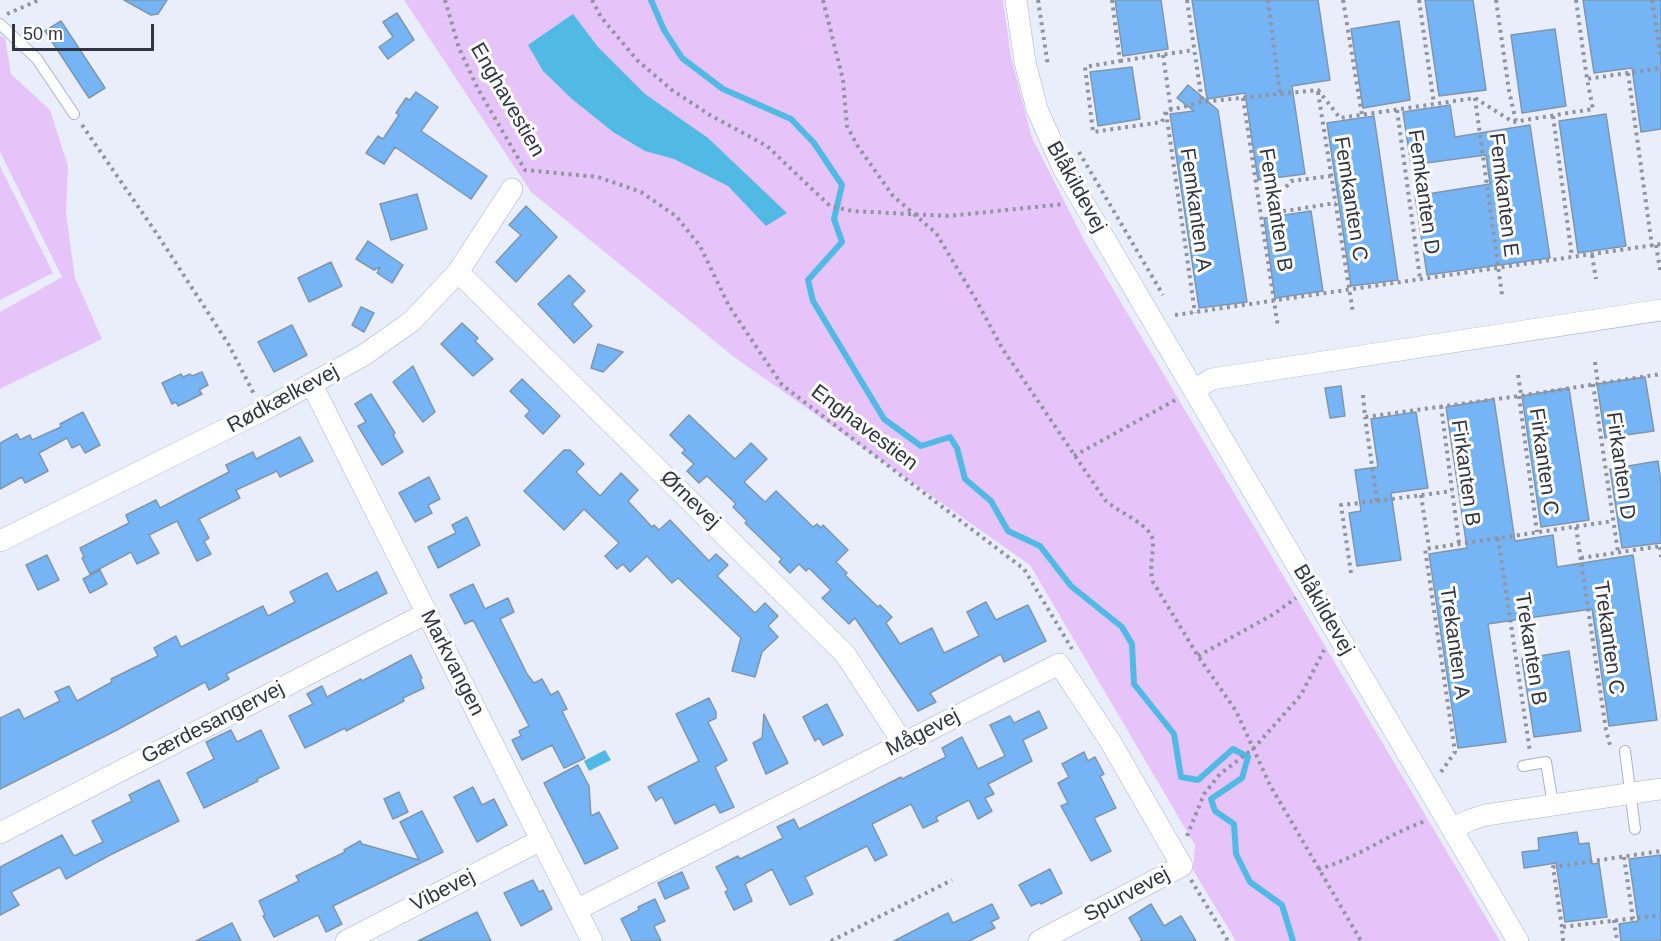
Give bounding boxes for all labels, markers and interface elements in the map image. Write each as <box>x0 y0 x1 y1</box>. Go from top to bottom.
scale bar <box>15 12 158 50</box>
text: 50 m <box>23 24 63 44</box>
street label: Enghavestien <box>464 39 550 161</box>
street label: Femkanten D <box>1402 128 1444 256</box>
street label: Femkanten E <box>1483 131 1523 259</box>
street label: Femkanten C <box>1328 135 1372 263</box>
street label: Blåkildevej <box>1041 137 1111 237</box>
street label: Femkanten A <box>1174 146 1216 274</box>
street label: Femkanten B <box>1253 146 1297 274</box>
street label: Rødkælkevej <box>223 359 343 439</box>
street label: Enghavestien <box>806 380 922 476</box>
street label: Firkanten C <box>1523 407 1563 517</box>
street label: Firkanten D <box>1600 411 1640 521</box>
street label: Firkanten B <box>1445 418 1485 528</box>
street label: Ørnevej <box>655 465 725 535</box>
street label: Blåkildevej <box>1287 560 1359 660</box>
street label: Trekanten C <box>1588 579 1628 697</box>
street label: Trekanten A <box>1434 585 1474 701</box>
street label: Trekanten B <box>1509 591 1551 707</box>
street label: Markvangen <box>415 606 489 720</box>
street label: Gærdesangervej <box>138 676 288 770</box>
street label: Mågevej <box>882 704 964 762</box>
street label: Spurvevej <box>1080 862 1174 928</box>
street label: Vibevej <box>407 864 479 918</box>

